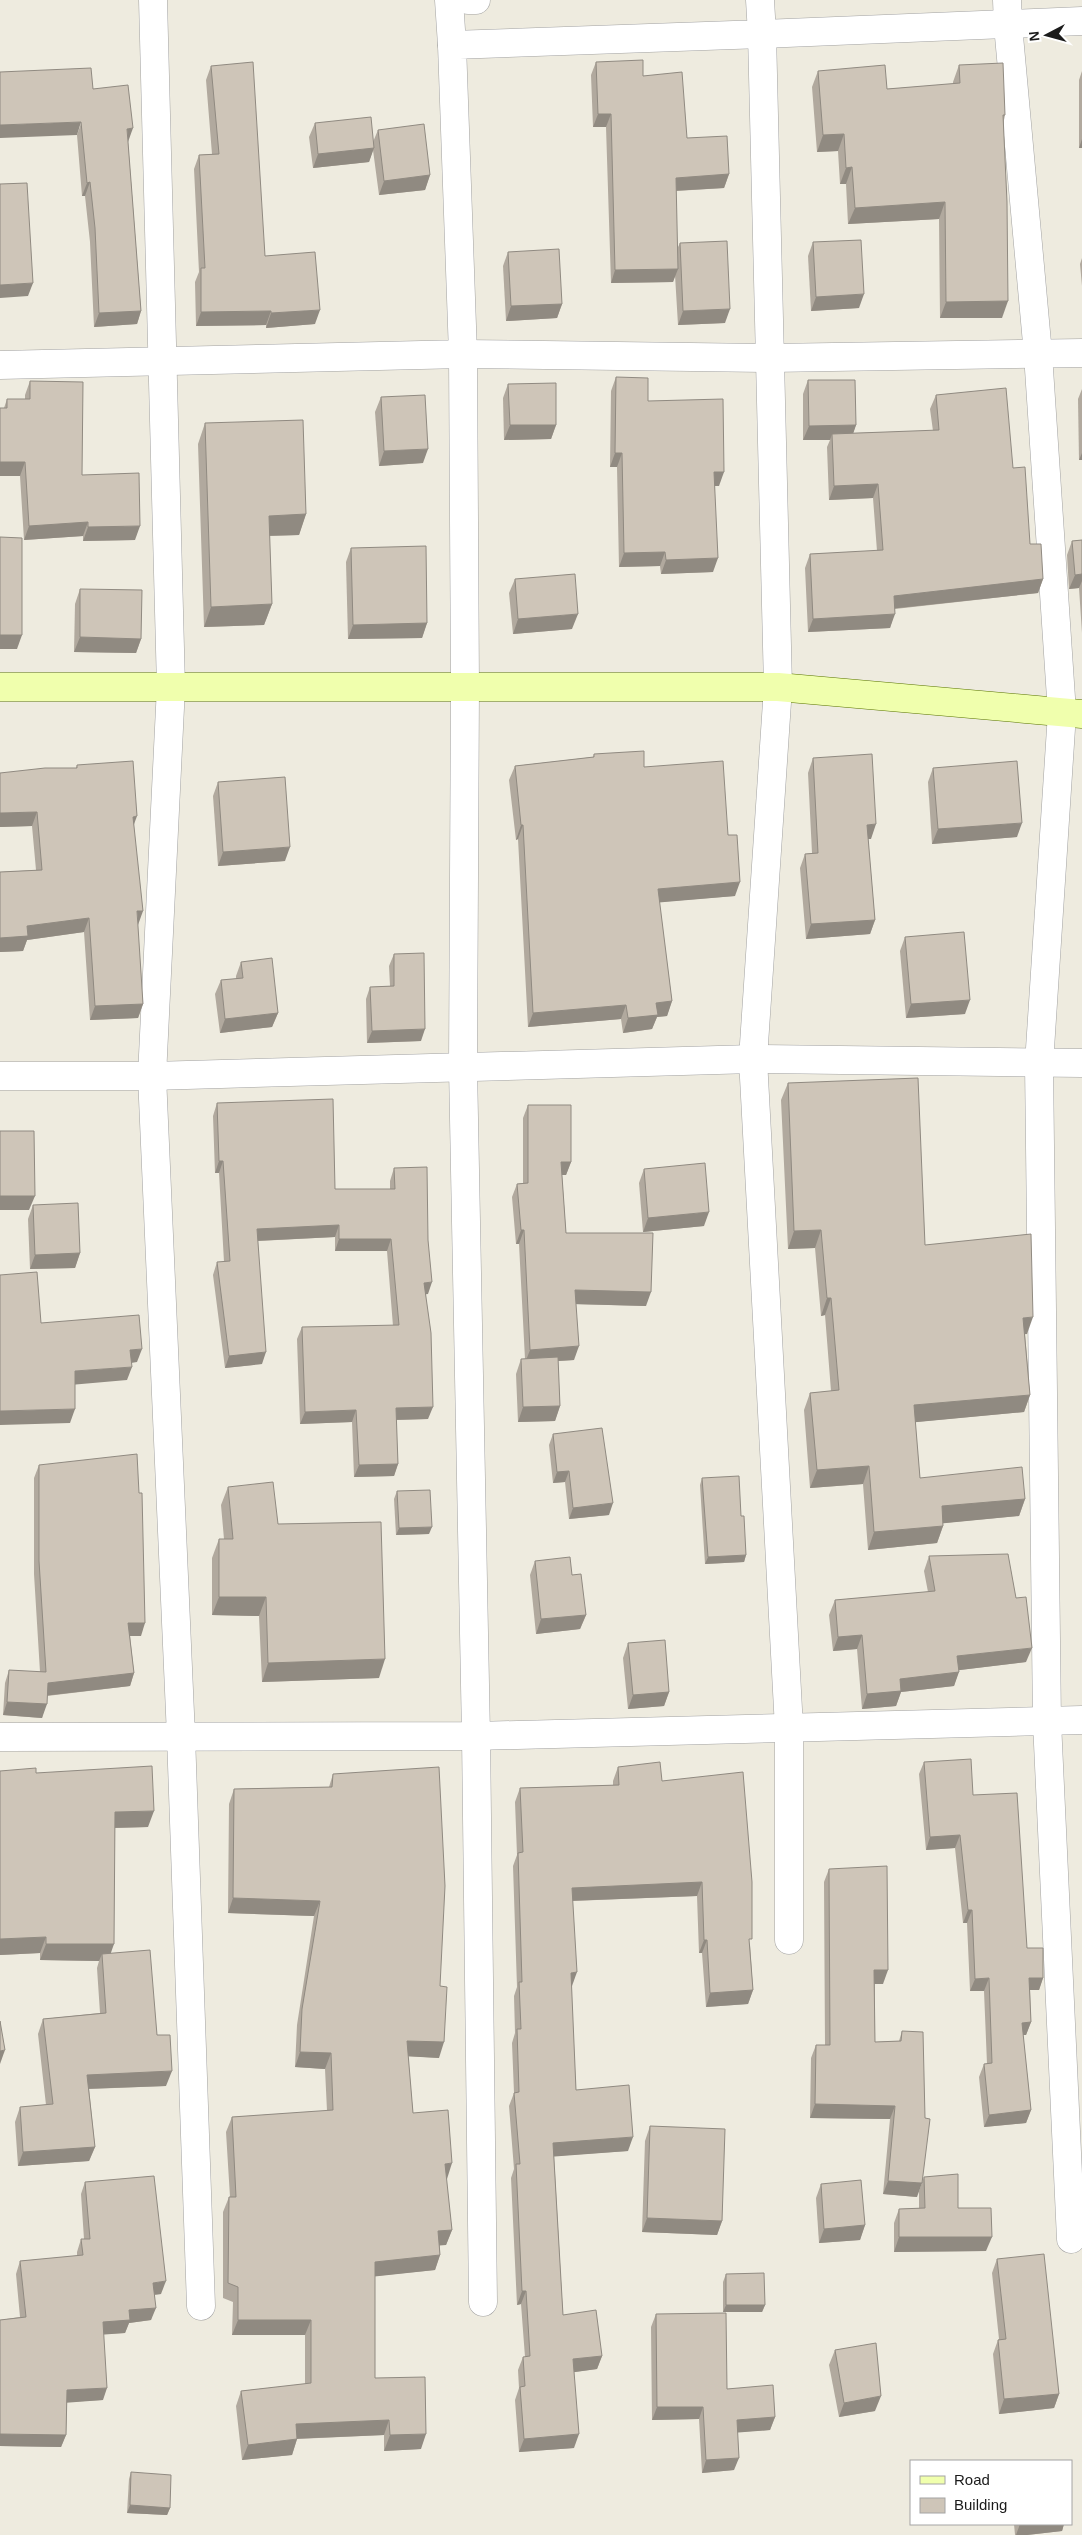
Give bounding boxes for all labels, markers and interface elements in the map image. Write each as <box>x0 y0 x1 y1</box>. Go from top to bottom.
north arrow <box>1022 10 1072 60</box>
text: N <box>1026 30 1043 42</box>
legend <box>910 2460 1072 2525</box>
text: Road <box>954 2471 990 2488</box>
text: Building <box>954 2496 1007 2513</box>

